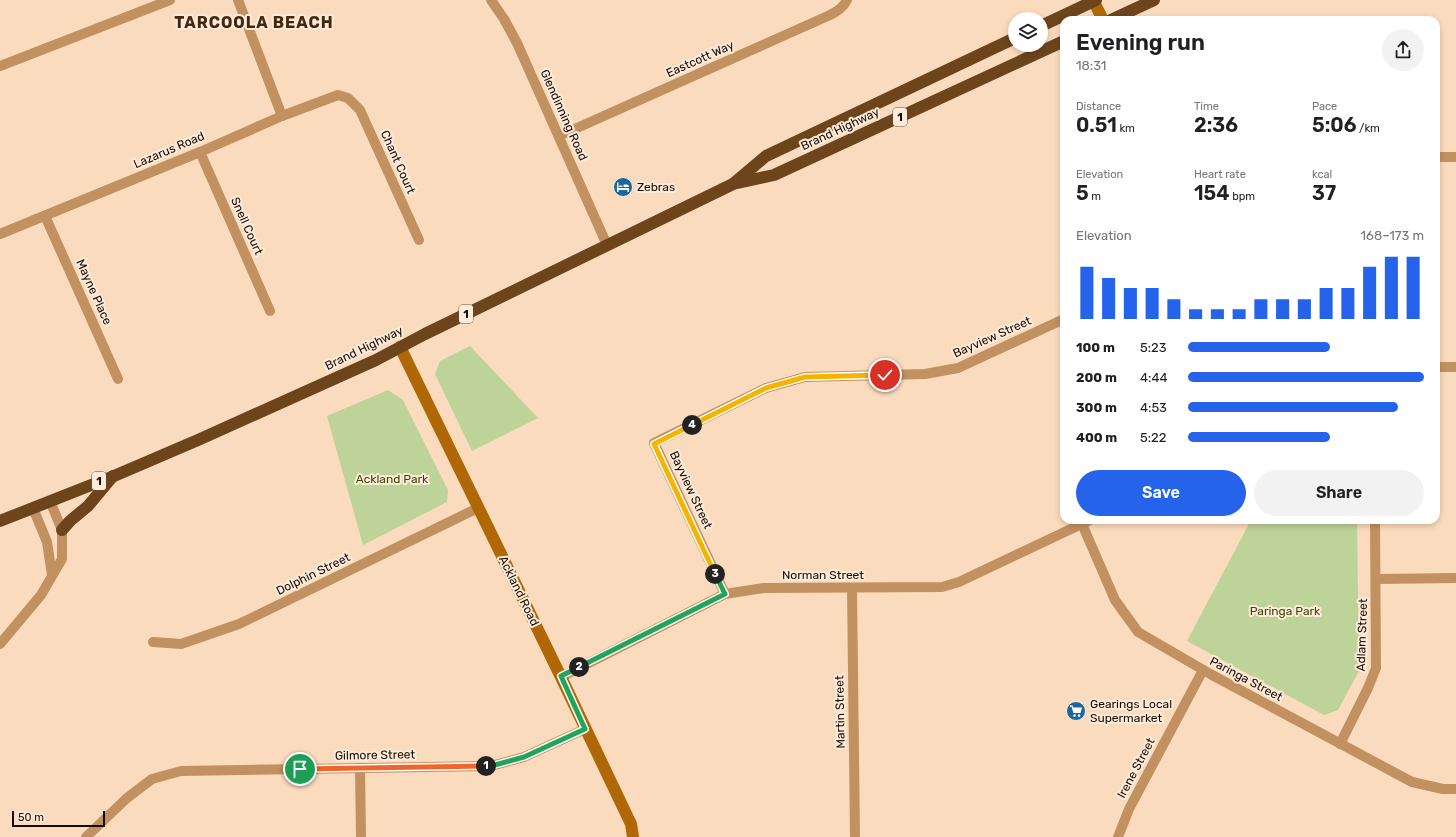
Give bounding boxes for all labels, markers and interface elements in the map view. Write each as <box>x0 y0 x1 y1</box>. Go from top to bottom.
map controls <box>1008 12 1048 52</box>
button: layers <box>1008 12 1048 52</box>
district label: TARCOOLA BEACH <box>174 13 334 32</box>
text: Evening run <box>1076 29 1205 56</box>
button: share <box>1382 29 1424 71</box>
street label: Eastcott Way <box>664 38 736 80</box>
text: 18:31 <box>1076 58 1106 73</box>
street label: Glendinning Road <box>538 67 590 163</box>
text: Distance <box>1076 100 1121 113</box>
text: Time <box>1194 100 1219 113</box>
text: Pace <box>1312 100 1337 113</box>
street label: Brand Highway <box>799 105 882 153</box>
road number: 1 <box>893 108 907 126</box>
text: 0.51 <box>1076 113 1117 137</box>
text: 2:36 <box>1194 113 1238 137</box>
text: 5:06 <box>1312 113 1356 137</box>
text: km <box>1117 122 1135 135</box>
text: /km <box>1356 122 1380 135</box>
street label: Chant Court <box>378 128 418 196</box>
street label: Lazarus Road <box>132 129 206 171</box>
text: Elevation <box>1076 168 1123 181</box>
text: Heart rate <box>1194 168 1246 181</box>
text: kcal <box>1312 168 1332 181</box>
hotel icon: Zebras <box>612 176 634 198</box>
place label: Zebras <box>637 180 675 194</box>
text: 5 <box>1076 181 1089 205</box>
text: 154 <box>1194 181 1230 205</box>
text: 37 <box>1312 181 1336 205</box>
text: m <box>1089 190 1101 203</box>
text: bpm <box>1230 190 1255 203</box>
street label: Snell Court <box>228 195 266 257</box>
text: Elevation <box>1076 228 1132 243</box>
text: 168–173 m <box>1361 228 1424 243</box>
street label: Mayne Place <box>73 257 115 327</box>
road number: 1 <box>459 305 473 323</box>
street label: Bayview Street <box>951 313 1034 361</box>
street label: Brand Highway <box>323 323 406 373</box>
text: 100 m <box>1076 340 1115 355</box>
text: 5:23 <box>1140 340 1167 355</box>
pin <box>868 358 902 392</box>
icon: check <box>874 364 896 386</box>
text: 200 m <box>1076 370 1117 385</box>
text: 4:44 <box>1140 370 1168 385</box>
text: 300 m <box>1076 400 1117 415</box>
text: 4:53 <box>1140 400 1167 415</box>
pin: 4 <box>682 415 702 435</box>
text: 4 <box>688 418 696 431</box>
text: 400 m <box>1076 430 1117 445</box>
text: 5:22 <box>1140 430 1166 445</box>
street label: Bayview Street <box>667 449 715 531</box>
button: Save <box>1076 470 1246 516</box>
button: Share <box>1254 470 1424 516</box>
road number: 1 <box>92 472 106 490</box>
park label: Ackland Park <box>356 472 429 486</box>
street label: Dolphin Street <box>274 550 352 598</box>
street label: Ackland Road <box>496 554 542 628</box>
pin: 3 <box>705 564 725 584</box>
text: 3 <box>711 567 719 580</box>
street label: Norman Street <box>782 568 864 582</box>
street label: Adlam Street <box>1354 598 1370 672</box>
park label: Paringa Park <box>1250 604 1321 618</box>
street label: Paringa Street <box>1207 654 1285 704</box>
pin: 2 <box>569 657 589 677</box>
text: 2 <box>575 660 583 673</box>
street label: Martin Street <box>832 675 848 749</box>
place label: Gearings Local Supermarket <box>1090 697 1172 725</box>
supermarket icon: Gearings Local Supermarket <box>1065 700 1087 722</box>
street label: Irene Street <box>1114 735 1158 800</box>
street label: Gilmore Street <box>335 747 416 763</box>
pin <box>283 752 317 786</box>
pin: 1 <box>476 756 496 776</box>
icon: arrive <box>289 758 311 780</box>
text: 1 <box>483 759 489 772</box>
scale bar <box>12 809 105 828</box>
text: 50 m <box>18 811 44 824</box>

